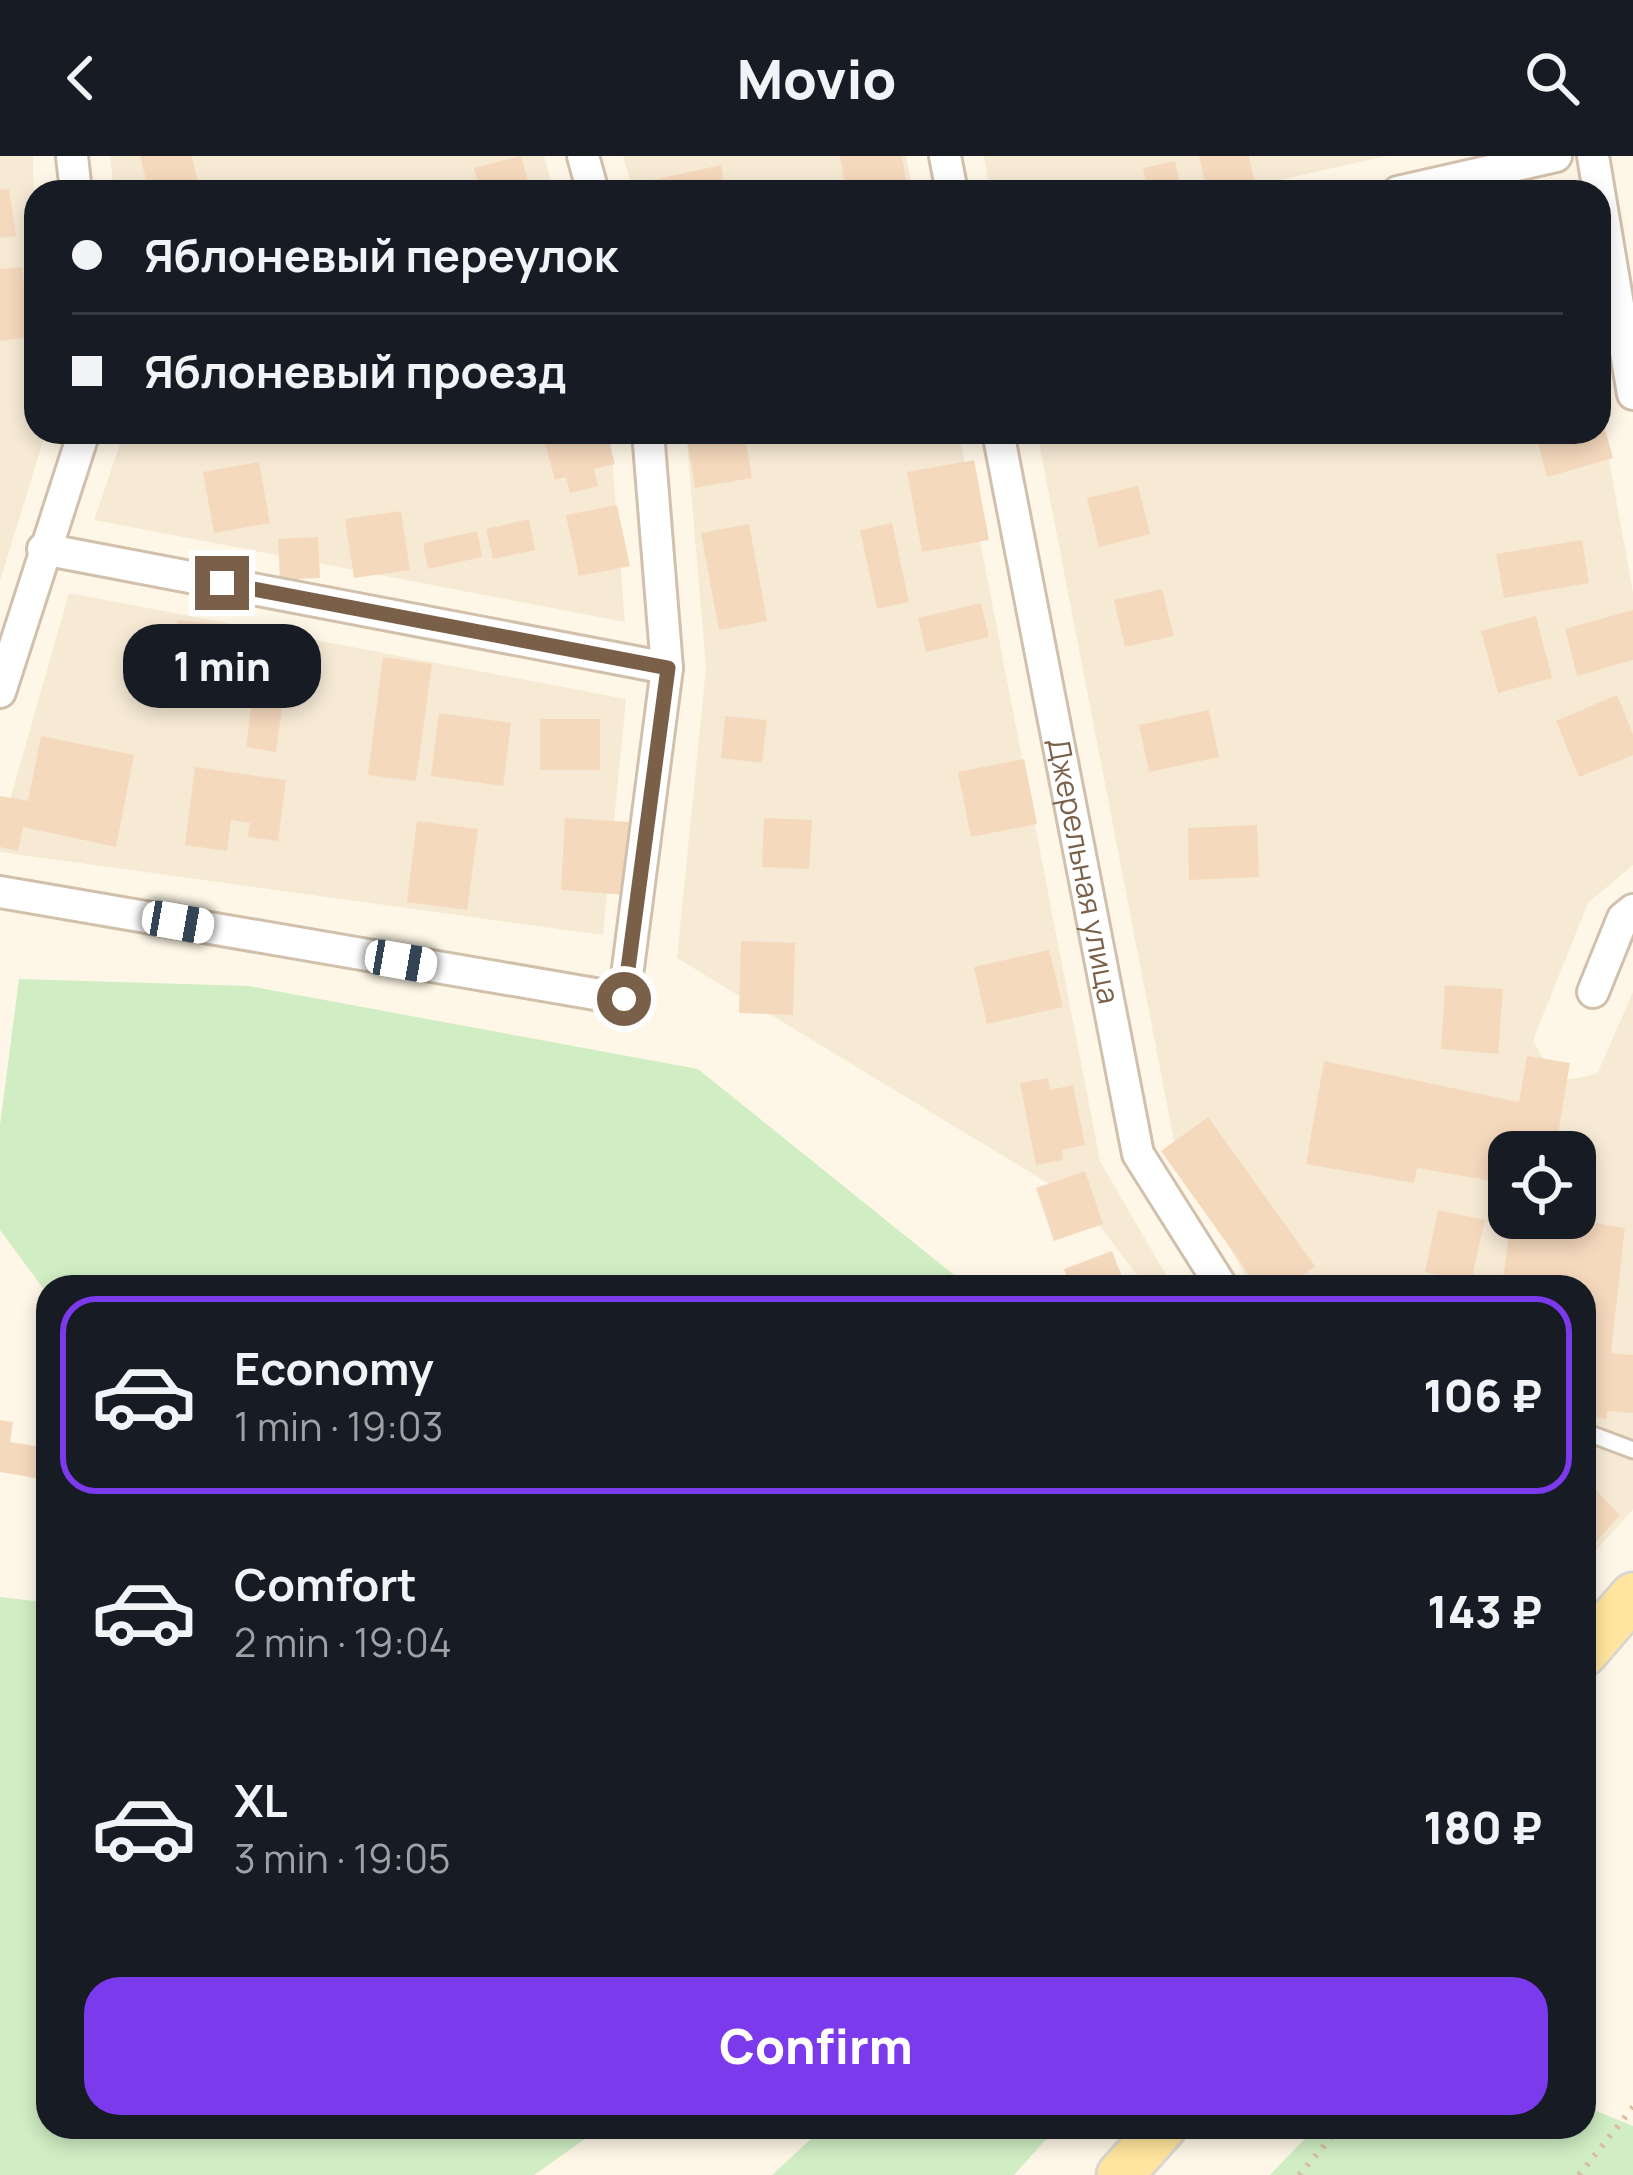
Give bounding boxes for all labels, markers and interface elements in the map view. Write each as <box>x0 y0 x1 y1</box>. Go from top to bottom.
text: Movio <box>737 41 896 115</box>
icon: back <box>48 45 114 111</box>
icon: search <box>1519 45 1585 111</box>
text: Яблоневый переулок <box>144 224 618 286</box>
text: Яблоневый проезд <box>144 340 567 402</box>
route end <box>195 556 249 610</box>
callout: 1 min <box>123 625 321 709</box>
text: 1 min <box>173 639 271 693</box>
street label: Джерельная улица <box>1039 734 1130 1007</box>
car <box>139 898 217 946</box>
car <box>362 937 440 985</box>
route start <box>597 972 651 1026</box>
map controls <box>1488 1131 1596 1239</box>
button: locate <box>1488 1131 1596 1239</box>
text: Economy <box>234 1337 434 1399</box>
icon: car <box>90 1341 198 1449</box>
text: 106 ₽ <box>1423 1364 1542 1426</box>
text: 1 min · 19:03 <box>234 1399 443 1453</box>
text: Comfort <box>234 1553 417 1615</box>
icon: car <box>90 1557 198 1665</box>
text: 143 ₽ <box>1427 1580 1542 1642</box>
text: 2 min · 19:04 <box>234 1615 452 1669</box>
text: XL <box>234 1769 288 1831</box>
icon: car <box>90 1773 198 1881</box>
text: 180 ₽ <box>1423 1796 1542 1858</box>
text: 3 min · 19:05 <box>234 1831 451 1885</box>
button: Confirm <box>84 1977 1548 2115</box>

